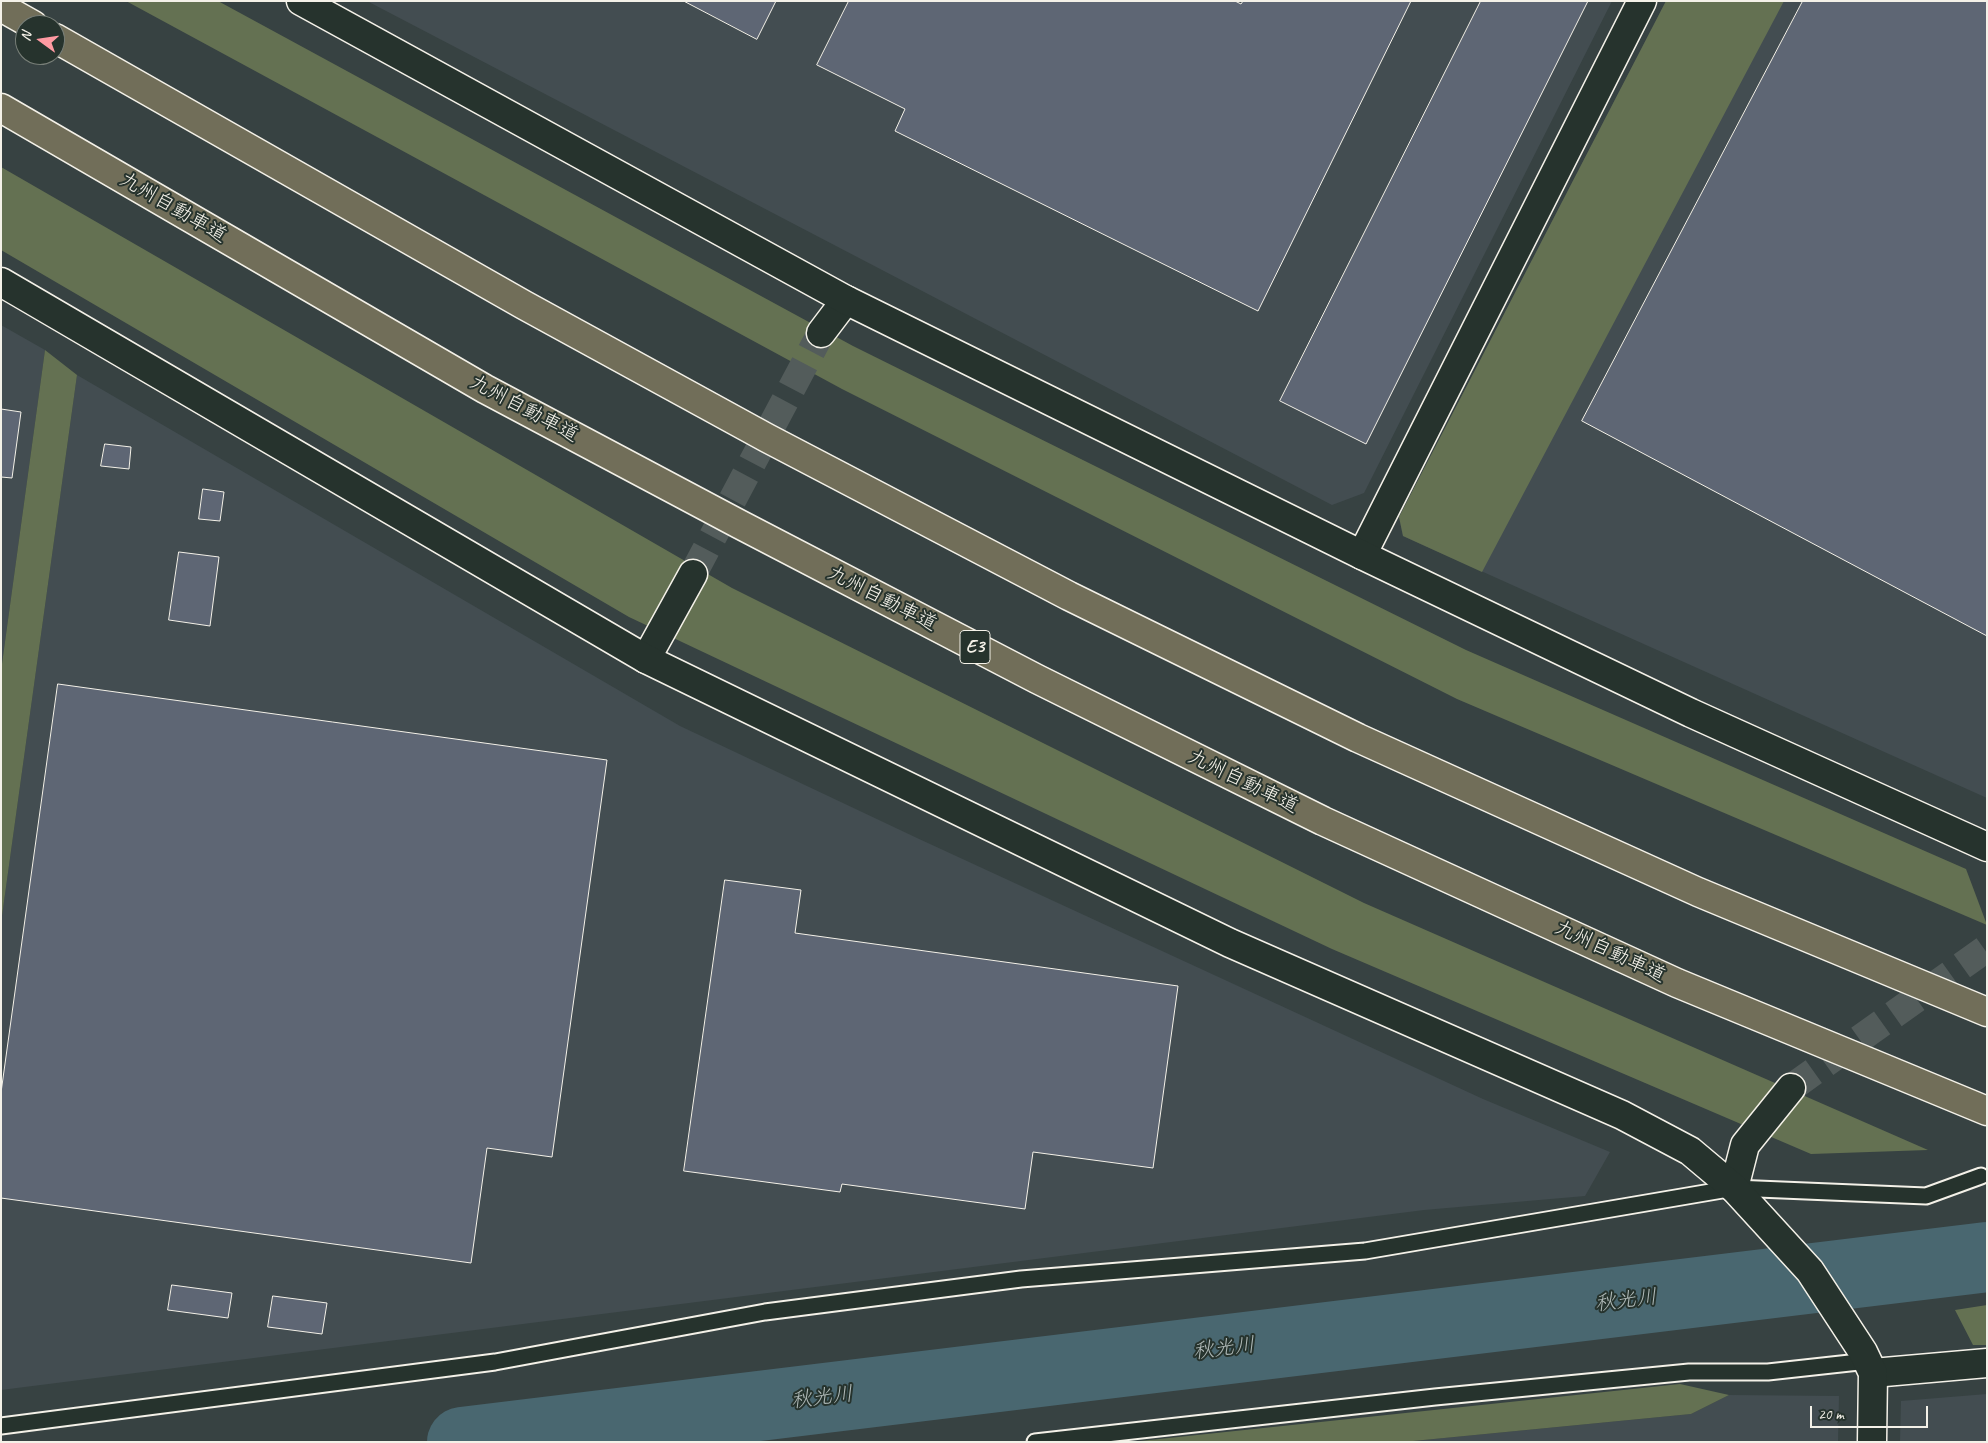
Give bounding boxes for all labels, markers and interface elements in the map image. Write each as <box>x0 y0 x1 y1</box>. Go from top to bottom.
north arrow <box>15 15 65 65</box>
text: N <box>17 30 35 43</box>
street label: 九州自動車道 <box>115 168 231 248</box>
street label: 九州自動車道 <box>465 370 583 448</box>
street label: 九州自動車道 <box>823 561 941 637</box>
road number: E3 <box>960 630 990 664</box>
street label: 九州自動車道 <box>1184 745 1302 819</box>
street label: 九州自動車道 <box>1551 916 1669 988</box>
water label: 秋光川 <box>1593 1285 1659 1317</box>
water label: 秋光川 <box>1191 1333 1257 1365</box>
water label: 秋光川 <box>789 1382 855 1414</box>
scale bar <box>1813 1396 1930 1428</box>
text: 20 m <box>1818 1405 1844 1424</box>

